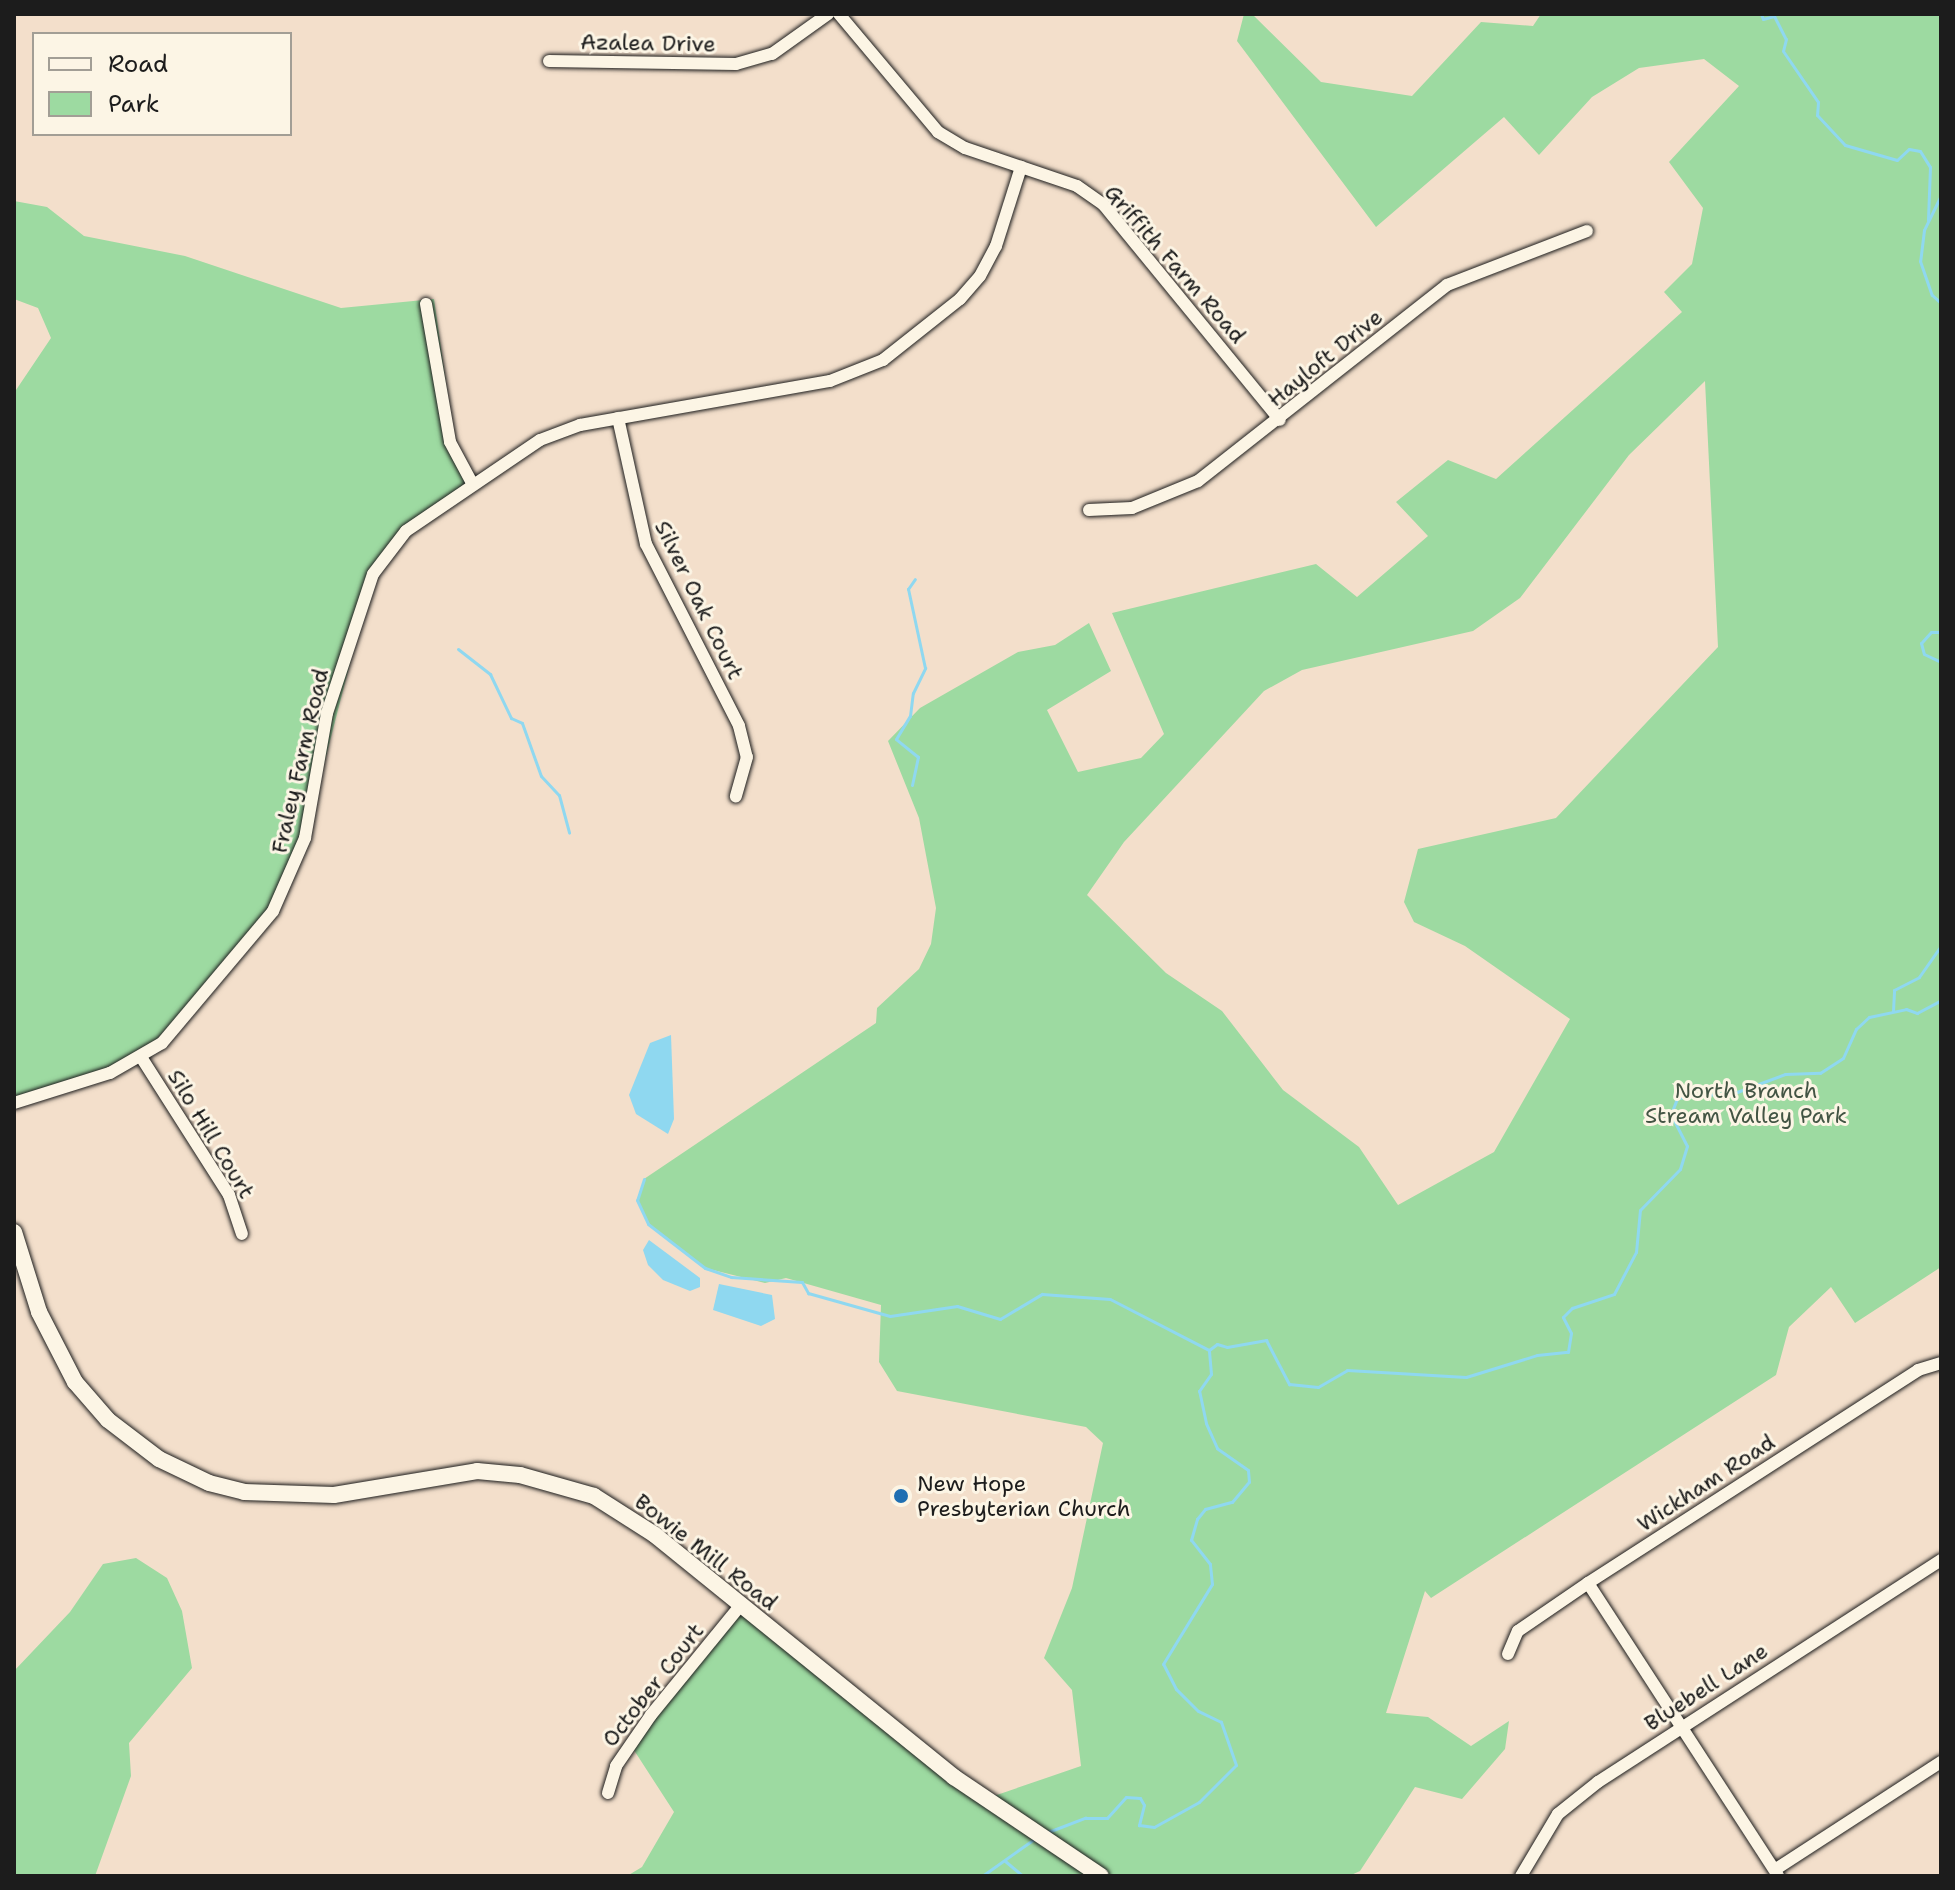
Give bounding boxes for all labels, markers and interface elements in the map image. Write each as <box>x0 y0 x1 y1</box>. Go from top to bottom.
street label: Azalea Drive <box>580 29 716 57</box>
legend <box>32 32 292 136</box>
text: Road <box>108 48 168 80</box>
text: Park <box>108 88 160 120</box>
street label: Griffith Farm Road <box>1099 179 1251 349</box>
street label: Hayloft Drive <box>1262 304 1388 412</box>
street label: Silver Oak Court <box>649 516 749 684</box>
street label: Fraley Farm Road <box>266 666 334 856</box>
street label: Silo Hill Court <box>162 1065 260 1203</box>
park label: North Branch Stream Valley Park <box>1645 1077 1847 1128</box>
street label: Wickham Road <box>1632 1429 1780 1537</box>
place label: New Hope Presbyterian Church <box>917 1470 1130 1522</box>
marker: New Hope Presbyterian Church <box>892 1487 910 1505</box>
street label: Bowie Mill Road <box>629 1488 783 1616</box>
street label: October Court <box>597 1618 709 1752</box>
street label: Bluebell Lane <box>1639 1637 1773 1737</box>

